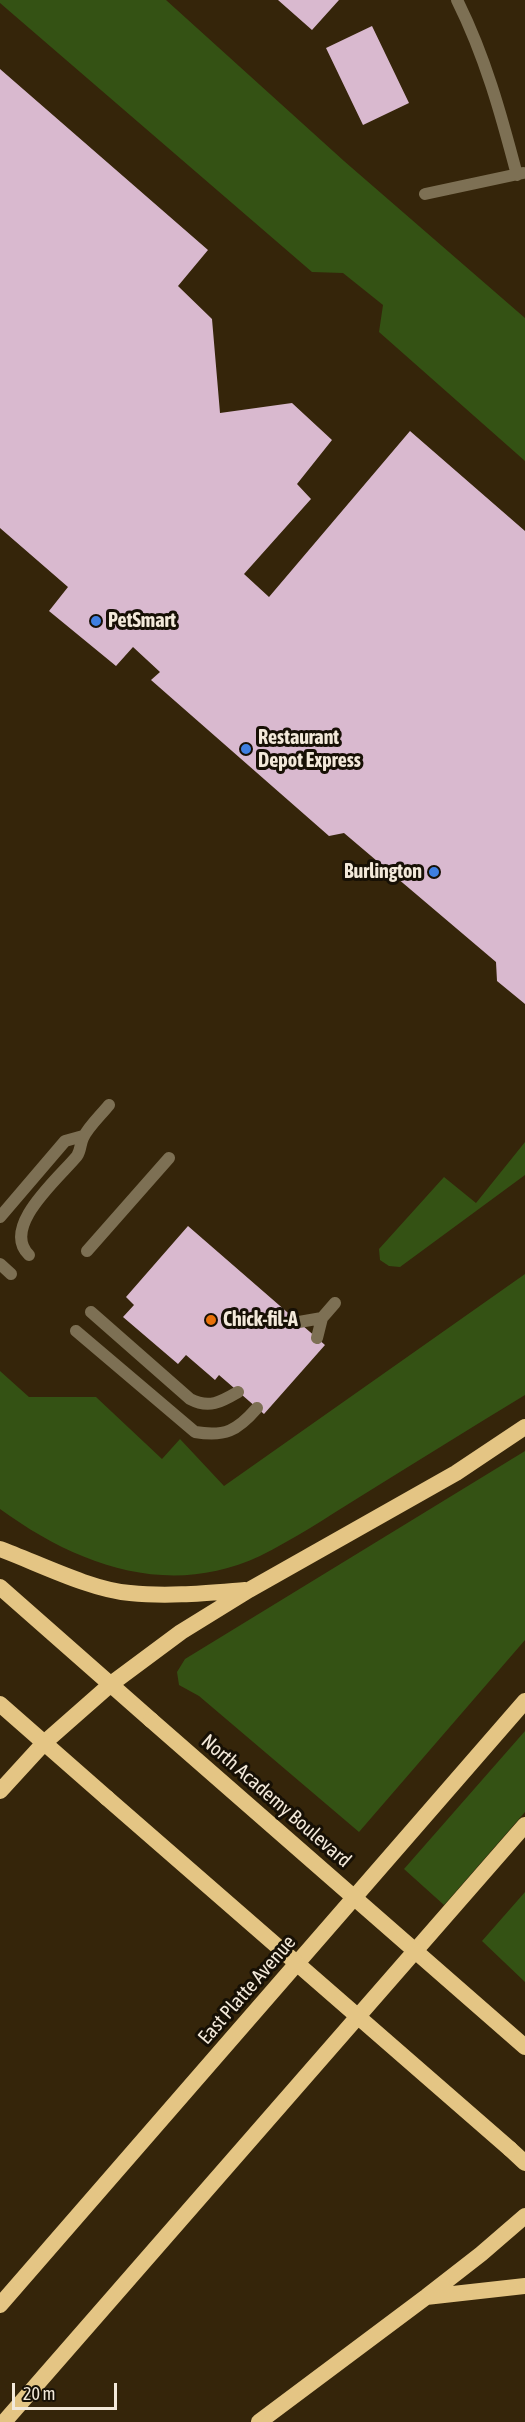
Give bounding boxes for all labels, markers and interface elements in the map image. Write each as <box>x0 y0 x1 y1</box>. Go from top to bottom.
place label: PetSmart <box>108 609 176 633</box>
marker: PetSmart <box>89 614 103 628</box>
place label: Restaurant Depot Express <box>258 726 361 773</box>
marker: Restaurant Depot Express <box>239 742 253 756</box>
place label: Burlington <box>344 860 422 884</box>
marker: Burlington <box>427 865 441 879</box>
place label: Chick-fil-A <box>223 1308 298 1332</box>
marker: Chick-fil-A <box>204 1313 218 1327</box>
street label: North Academy Boulevard <box>196 1729 356 1873</box>
street label: East Platte Avenue <box>193 1931 301 2049</box>
scale bar <box>15 2371 120 2409</box>
text: 20 m <box>23 2383 55 2404</box>

